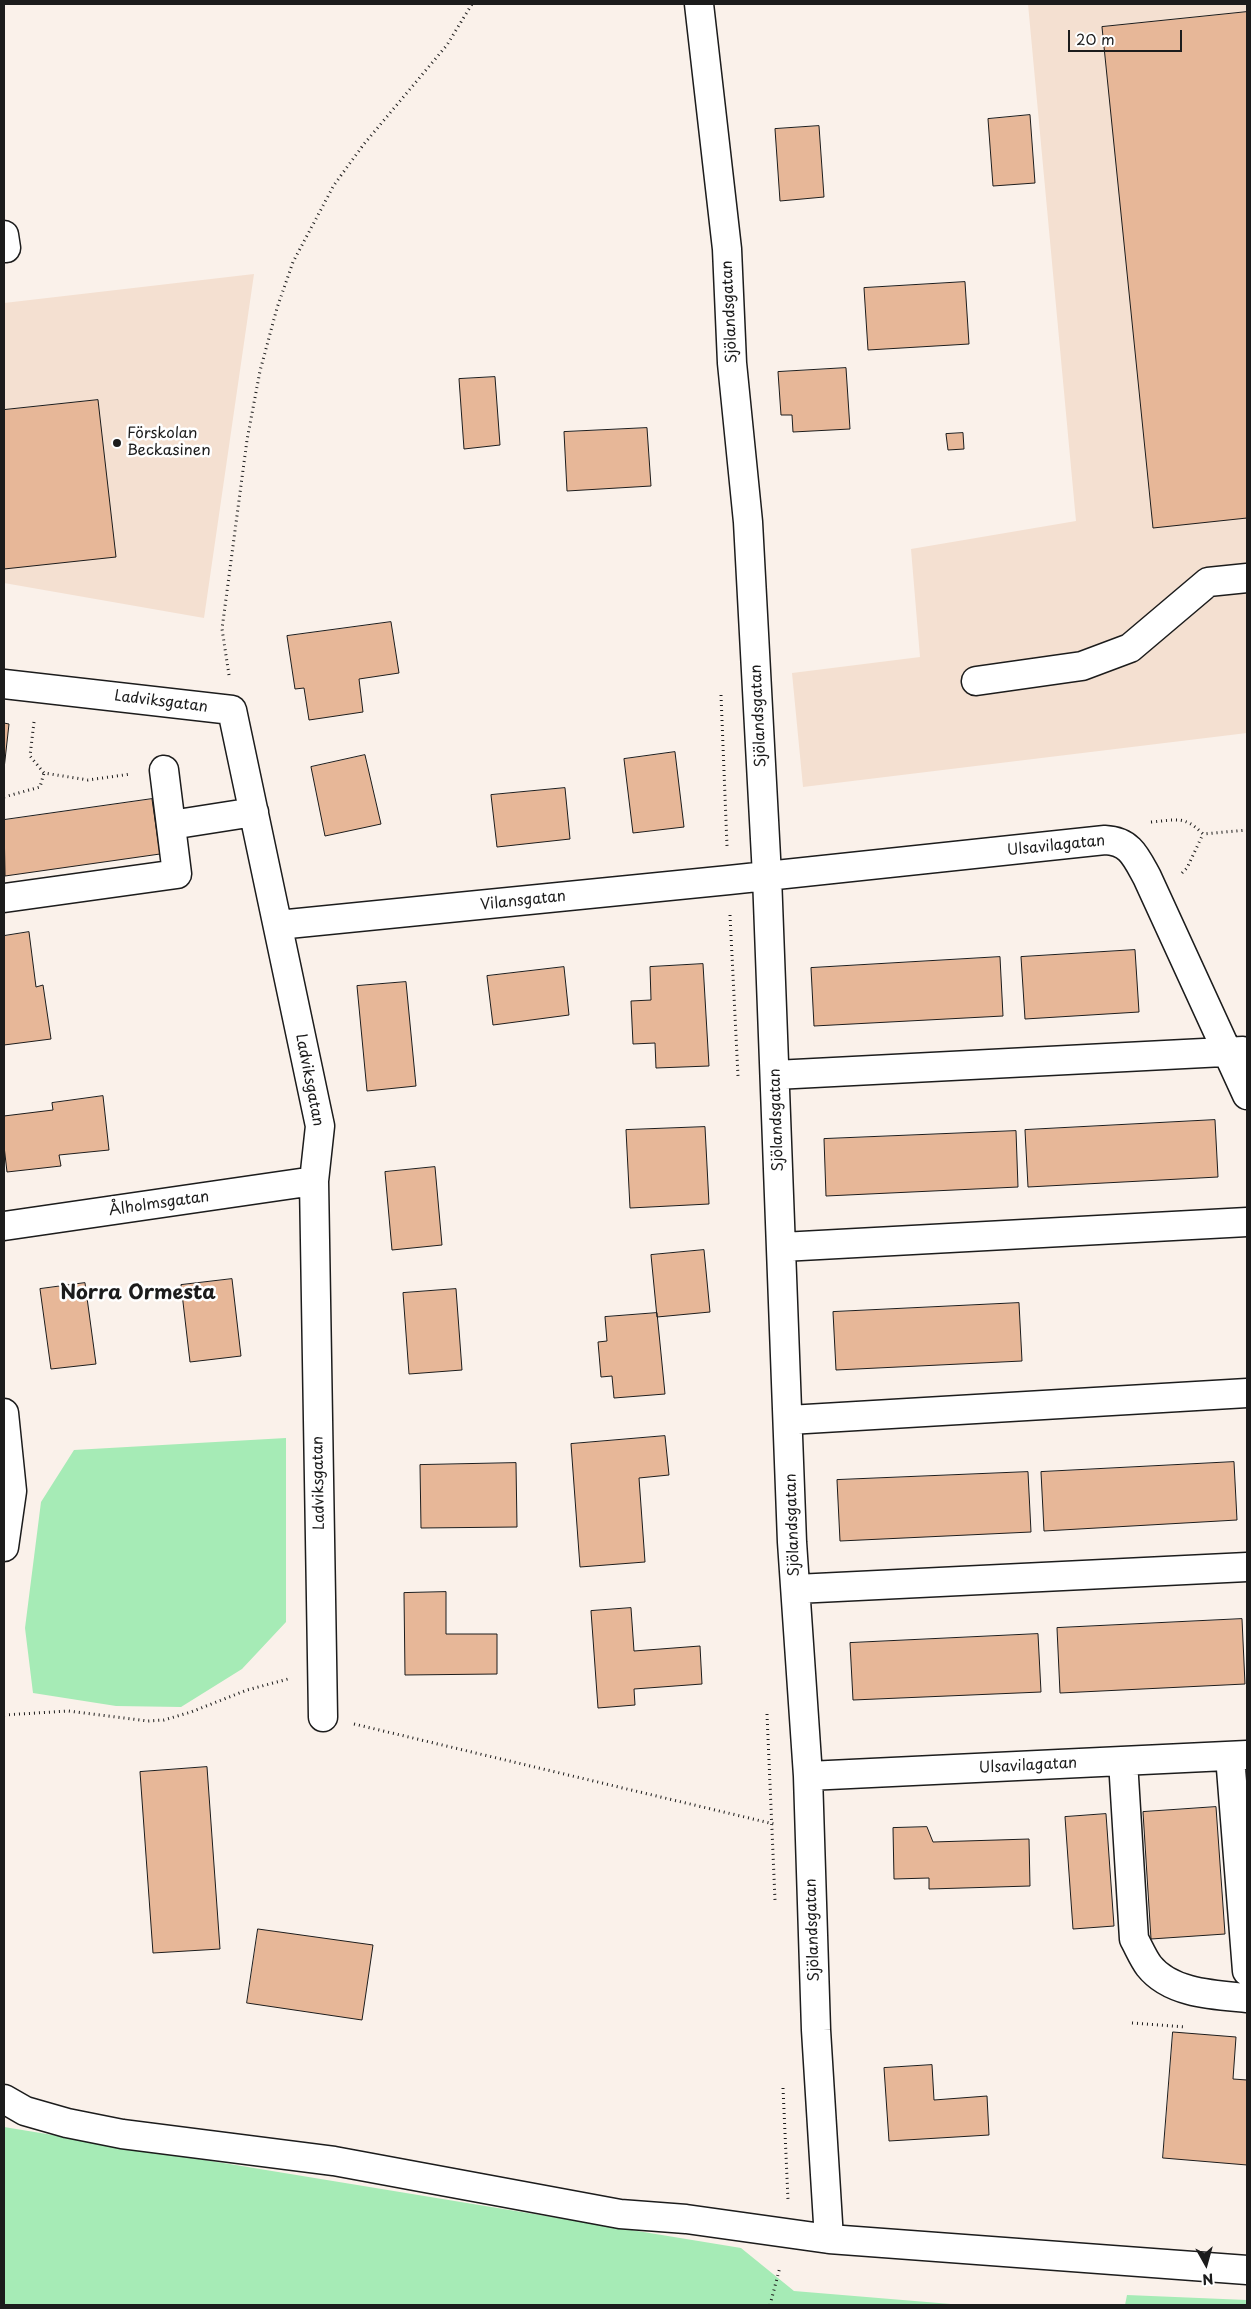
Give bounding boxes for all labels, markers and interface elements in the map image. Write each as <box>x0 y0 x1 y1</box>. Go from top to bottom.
scale bar <box>1071 20 1185 52</box>
text: 20 m <box>1076 27 1115 50</box>
street label: Sjölandsgatan <box>718 260 742 364</box>
place label: Förskolan Beckasinen <box>127 425 211 460</box>
marker: Förskolan Beckasinen <box>111 437 123 449</box>
street label: Sjölandsgatan <box>747 664 771 768</box>
street label: Ladviksgatan <box>113 687 209 717</box>
street label: Ulsavilagatan <box>1006 832 1106 860</box>
street label: Vilansgatan <box>479 888 567 914</box>
street label: Ladviksgatan <box>291 1032 327 1128</box>
street label: Sjölandsgatan <box>766 1068 788 1172</box>
street label: Ålholmsgatan <box>108 1188 210 1220</box>
district label: Norra Ormesta <box>60 1281 216 1305</box>
street label: Ladviksgatan <box>309 1436 329 1530</box>
street label: Sjölandsgatan <box>782 1473 804 1577</box>
street label: Ulsavilagatan <box>978 1754 1078 1778</box>
street label: Sjölandsgatan <box>802 1878 824 1982</box>
north arrow <box>1181 2239 1231 2289</box>
text: N <box>1201 2268 1215 2290</box>

